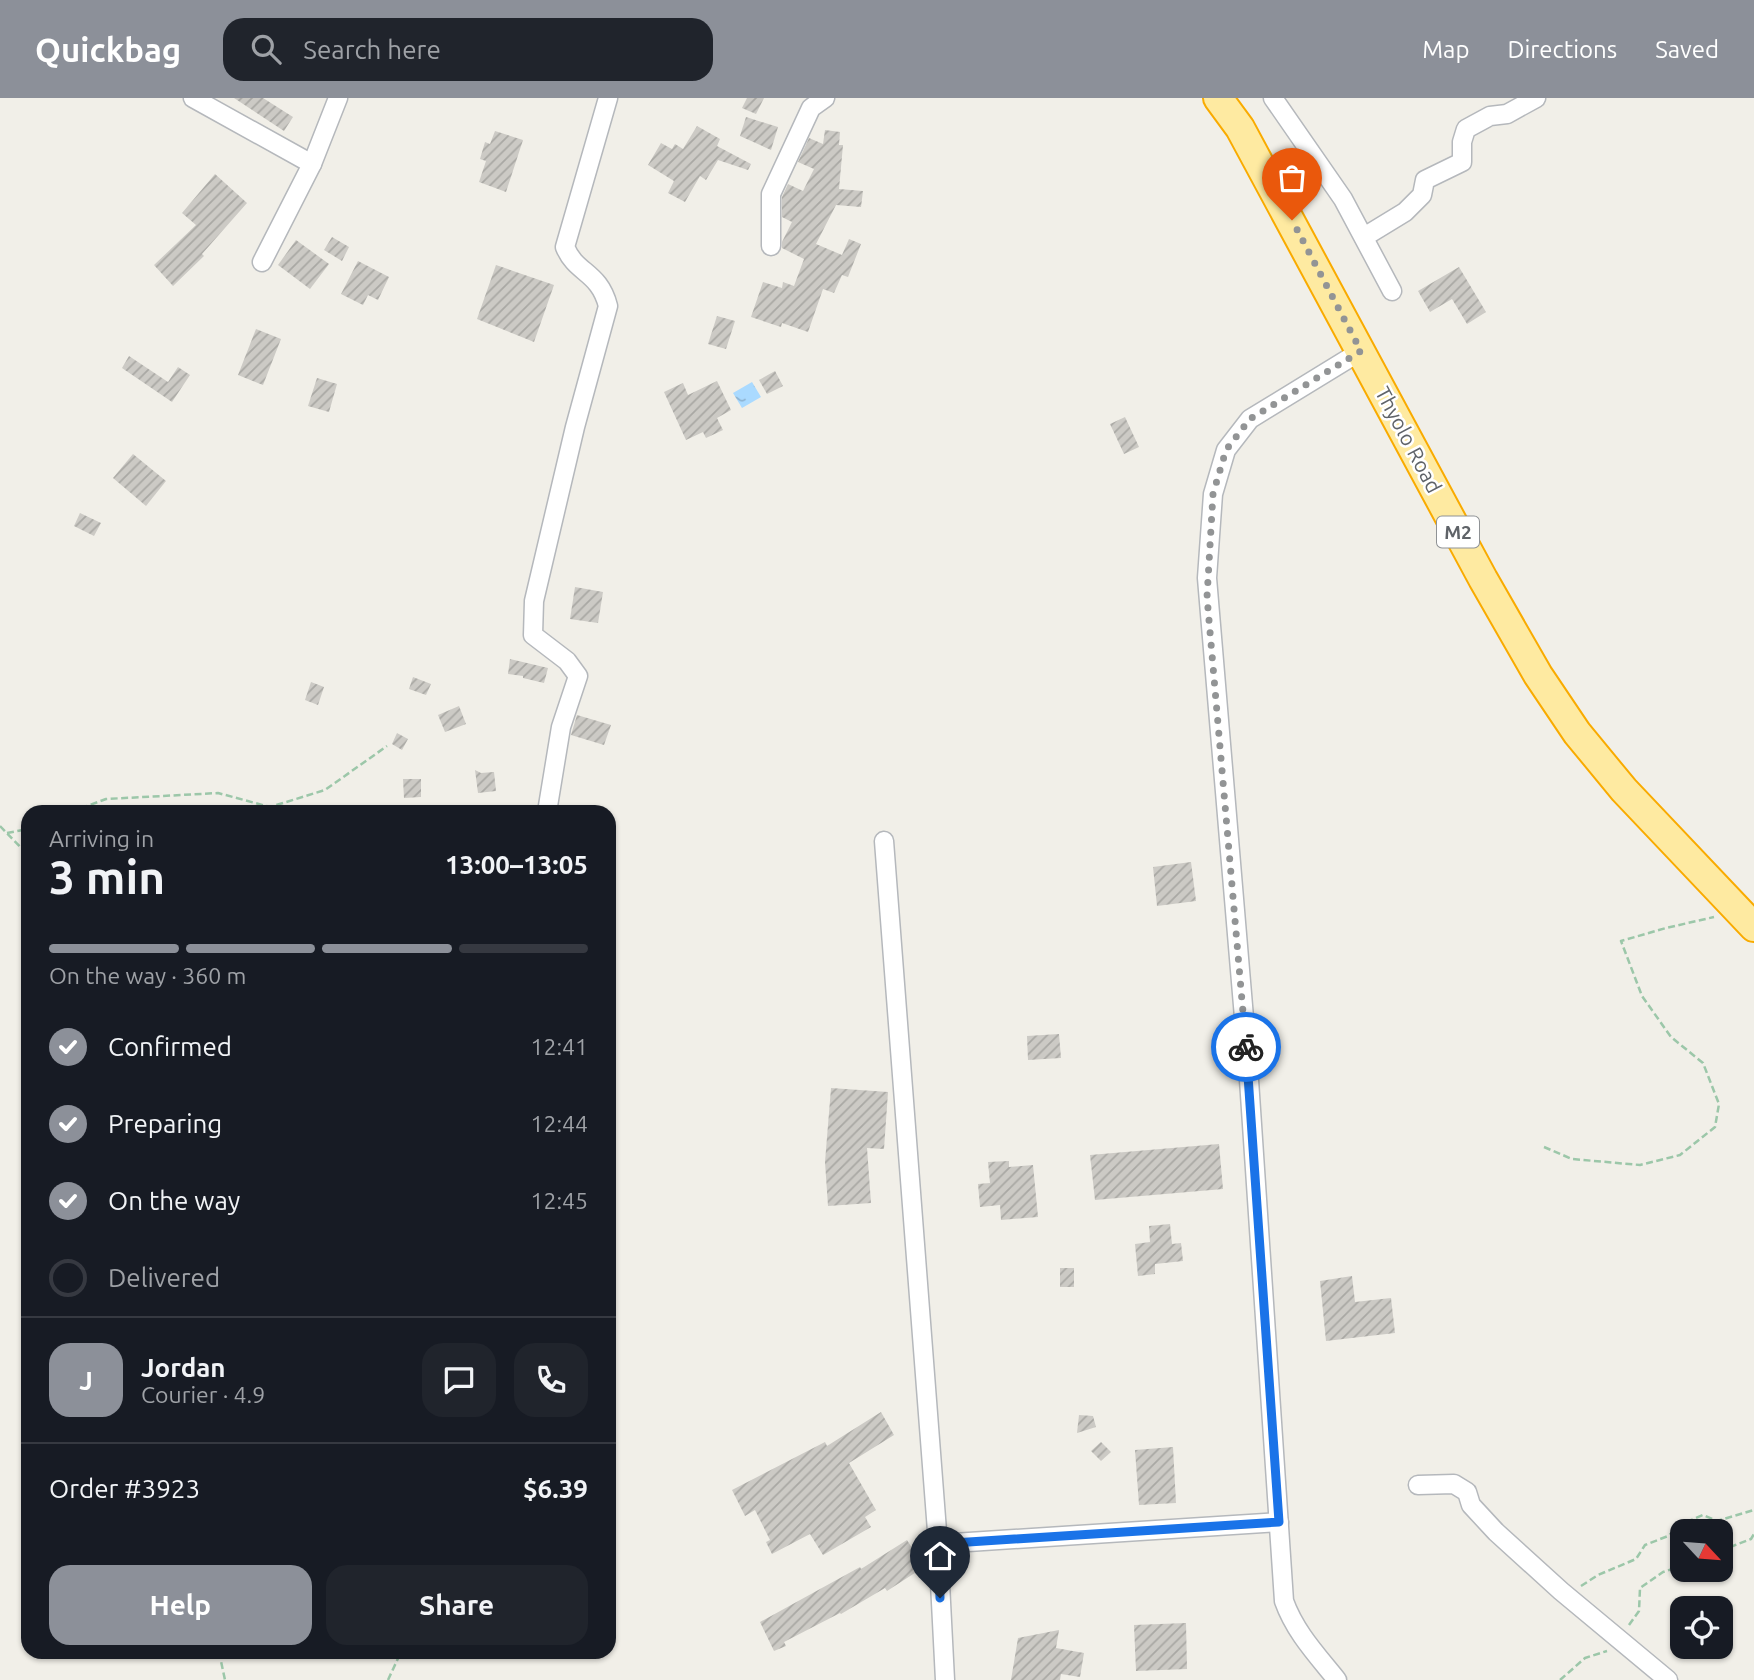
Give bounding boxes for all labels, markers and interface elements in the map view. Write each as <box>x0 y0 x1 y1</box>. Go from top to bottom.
search box <box>223 18 713 81</box>
icon: search <box>247 30 285 68</box>
text: Quickbag <box>35 31 181 68</box>
text: Search here <box>303 35 441 64</box>
text: Map <box>1422 36 1469 63</box>
text: Directions <box>1507 36 1617 63</box>
text: Saved <box>1655 36 1719 63</box>
pin <box>1262 148 1322 220</box>
icon: bag <box>1273 159 1311 197</box>
street label: Thyolo Road <box>1371 382 1447 497</box>
road number: M2 <box>1437 516 1479 547</box>
text: Arriving in <box>49 826 154 851</box>
text: 13:00–13:05 <box>445 850 588 879</box>
text: 3 min <box>49 851 165 903</box>
text: On the way · 360 m <box>49 963 246 988</box>
courier <box>1211 1012 1281 1082</box>
icon: check <box>49 1028 87 1066</box>
icon: bike <box>1227 1028 1265 1066</box>
text: Confirmed <box>108 1032 232 1061</box>
text: 12:41 <box>530 1034 588 1059</box>
icon: check <box>49 1105 87 1143</box>
text: Preparing <box>108 1109 222 1138</box>
text: 12:44 <box>530 1111 588 1136</box>
icon: check <box>49 1182 87 1220</box>
text: On the way <box>108 1186 240 1215</box>
text: 12:45 <box>530 1188 588 1213</box>
text: Delivered <box>108 1263 220 1292</box>
button: chat <box>422 1343 496 1417</box>
button: phone <box>514 1343 588 1417</box>
text: Jordan <box>141 1353 226 1382</box>
text: J <box>79 1366 93 1395</box>
text: Courier · 4.9 <box>141 1382 265 1407</box>
text: Order #3923 <box>49 1474 200 1503</box>
text: $6.39 <box>523 1474 588 1503</box>
north arrow <box>1670 1519 1732 1582</box>
map controls <box>1670 1519 1733 1659</box>
pin <box>910 1526 970 1598</box>
icon: home <box>921 1537 959 1575</box>
button: Help <box>49 1565 312 1645</box>
button: Share <box>326 1565 588 1645</box>
button: locate <box>1670 1596 1733 1659</box>

